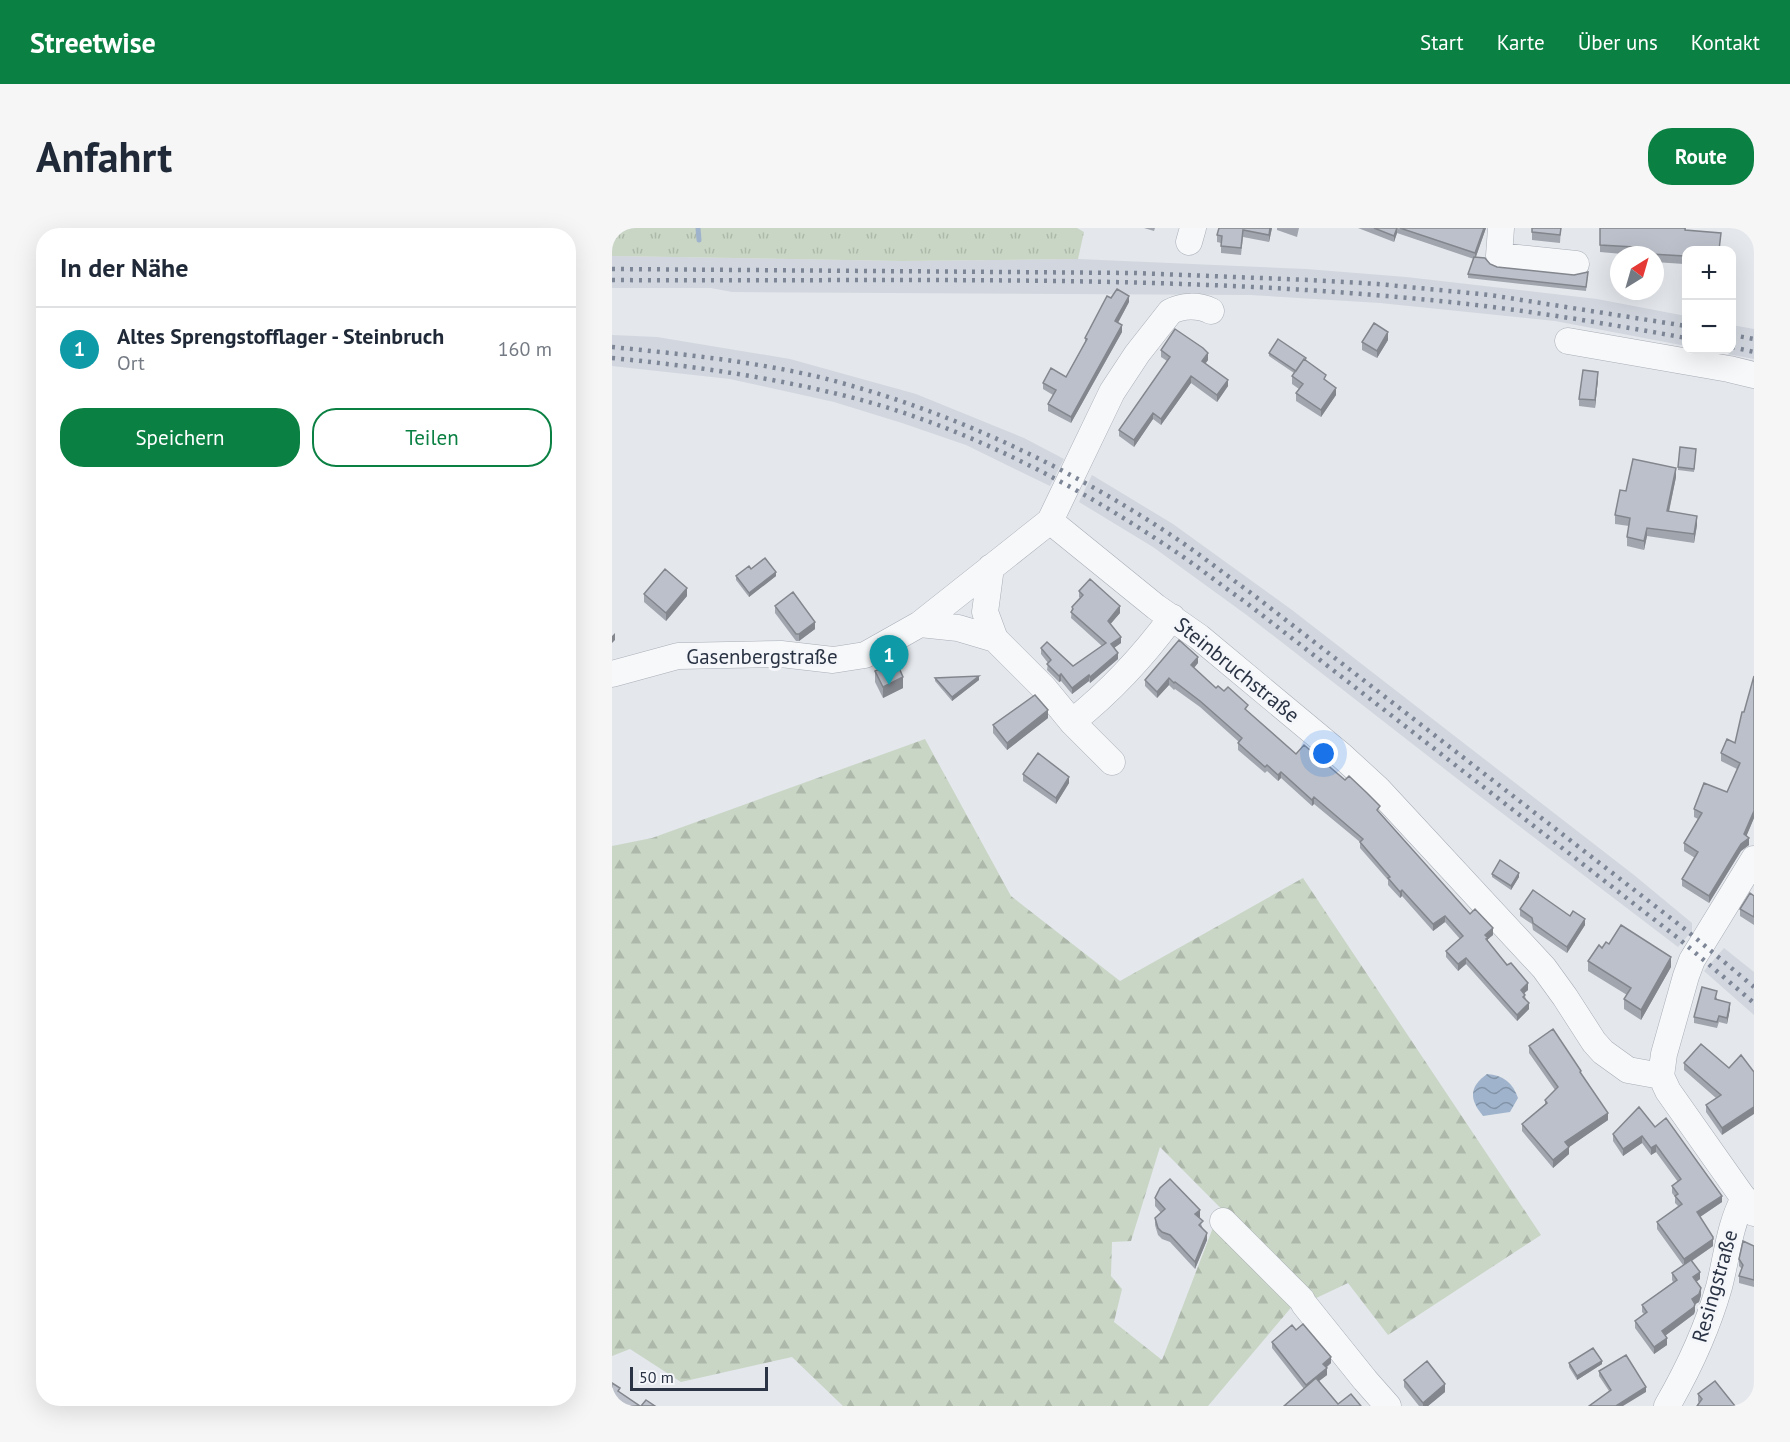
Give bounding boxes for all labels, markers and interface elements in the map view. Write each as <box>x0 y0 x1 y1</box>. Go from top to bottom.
text: Streetwise <box>30 24 156 61</box>
text: Start <box>1420 29 1464 56</box>
text: Karte <box>1497 29 1545 56</box>
text: Über uns <box>1578 29 1658 56</box>
text: Kontakt <box>1691 29 1760 56</box>
button: Route <box>1648 128 1754 185</box>
text: Anfahrt <box>36 129 172 184</box>
north arrow <box>1610 246 1664 300</box>
map controls <box>1682 246 1736 354</box>
button: + <box>1682 246 1736 300</box>
text: In der Nähe <box>60 251 188 284</box>
button: − <box>1682 300 1736 354</box>
text: Altes Sprengstofflager - Steinbruch <box>117 322 444 350</box>
text: 1 <box>74 336 85 362</box>
text: 160 m <box>498 336 552 362</box>
text: Ort <box>117 350 145 376</box>
button: Speichern <box>60 408 300 467</box>
button: Teilen <box>312 408 552 467</box>
street label: Steinbruchstraße <box>1169 611 1305 728</box>
pin: 1 <box>870 636 908 685</box>
street label: Gasenbergstraße <box>686 643 838 670</box>
your location <box>1309 739 1338 768</box>
street label: Resingstraße <box>1686 1226 1743 1345</box>
scale bar <box>630 1364 768 1392</box>
text: 50 m <box>639 1367 674 1387</box>

